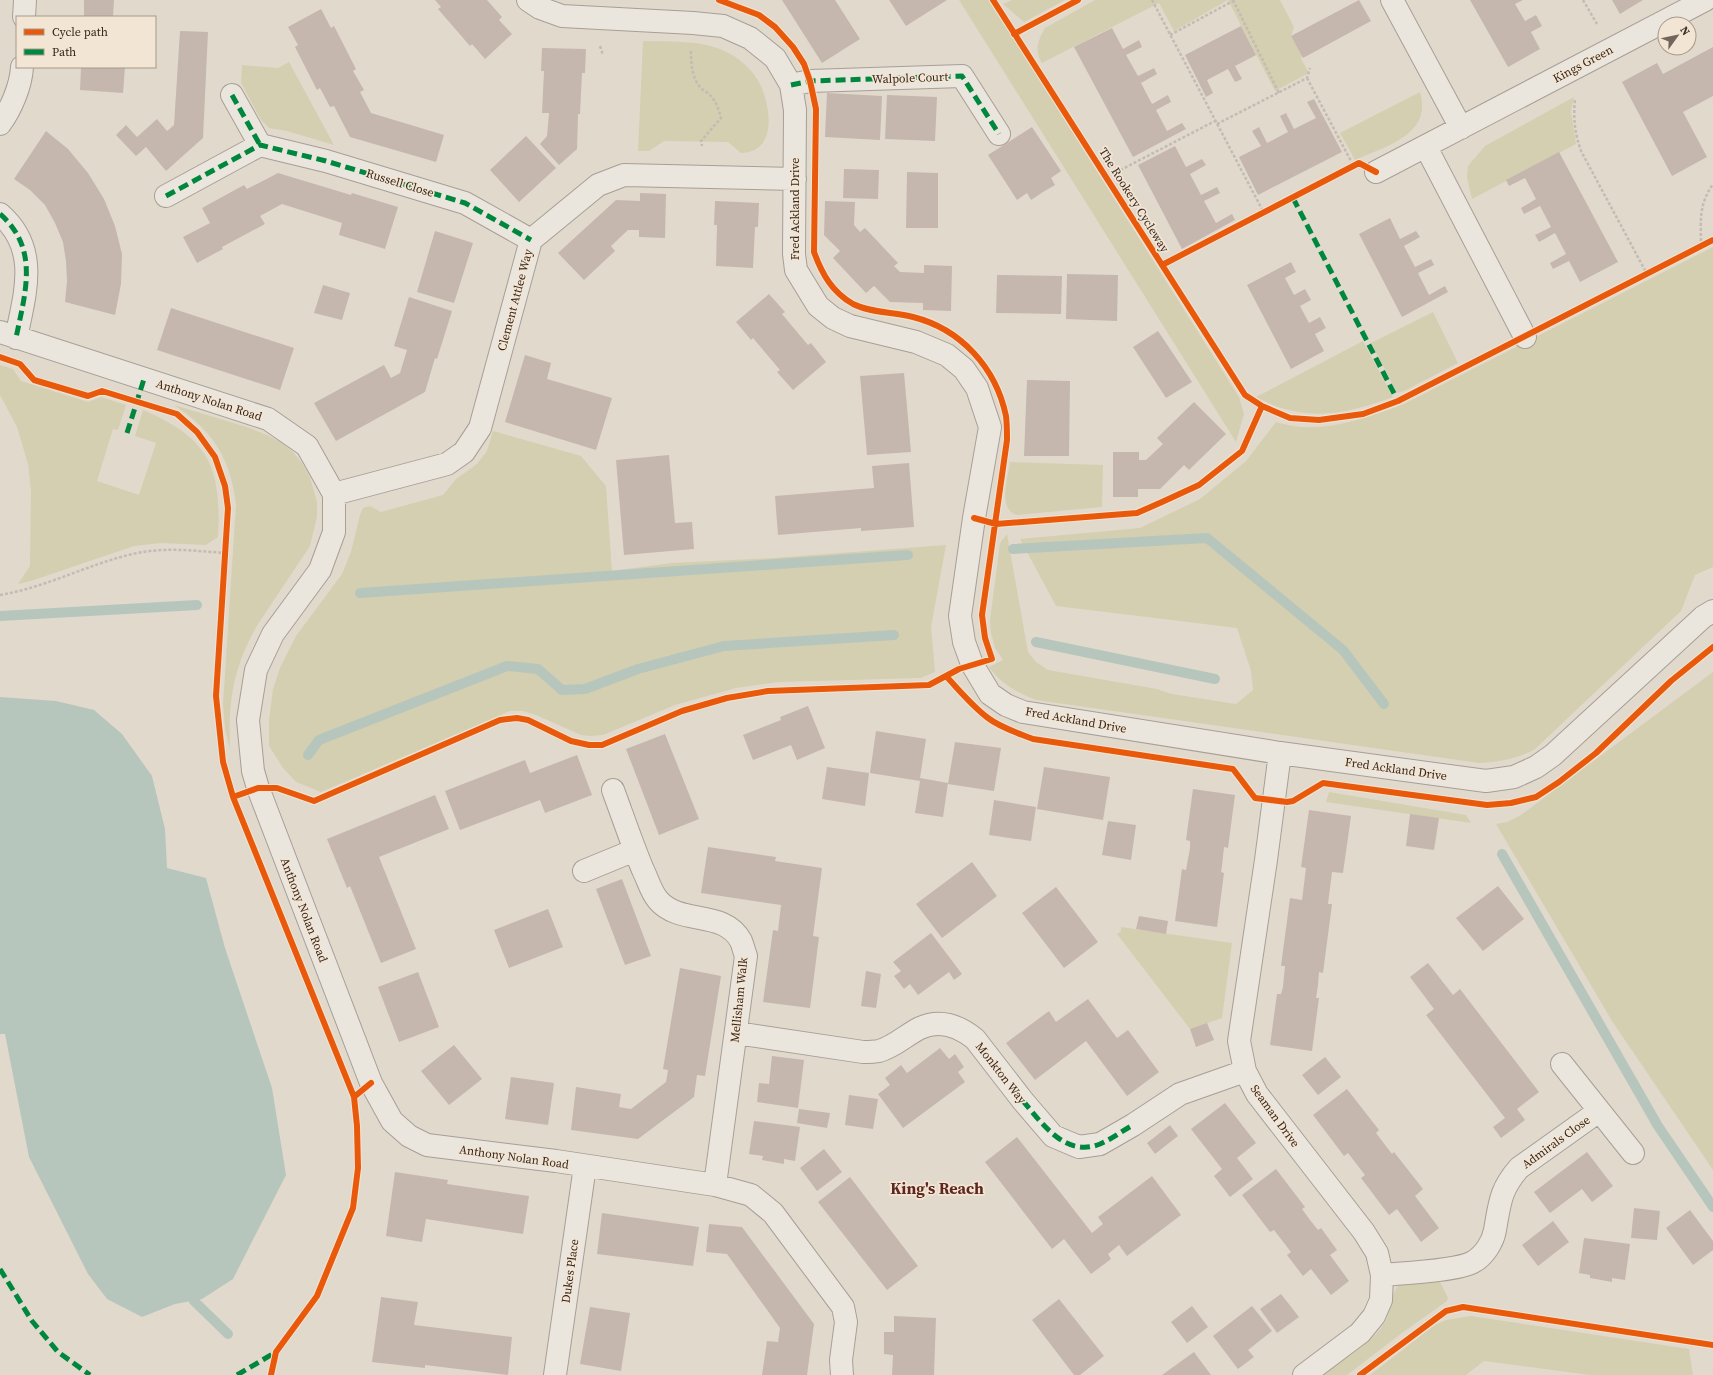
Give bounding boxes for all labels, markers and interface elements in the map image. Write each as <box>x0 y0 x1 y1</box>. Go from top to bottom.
legend <box>16 16 156 68</box>
north arrow <box>1657 16 1697 56</box>
text: N <box>1676 23 1693 38</box>
text: Cycle path <box>52 24 108 40</box>
street label: Kings Green <box>1550 42 1616 86</box>
text: Path <box>52 44 76 60</box>
street label: Walpole Court <box>872 69 949 87</box>
street label: The Rookery Cycleway <box>1095 145 1173 256</box>
street label: Fred Ackland Drive <box>787 158 803 260</box>
street label: Russell Close <box>364 165 436 201</box>
street label: Clement Attlee Way <box>494 246 537 353</box>
street label: Anthony Nolan Road <box>154 375 264 425</box>
street label: Fred Ackland Drive <box>1024 703 1128 737</box>
street label: Fred Ackland Drive <box>1344 754 1448 784</box>
street label: Anthony Nolan Road <box>277 855 331 965</box>
street label: Mellisham Walk <box>727 956 751 1044</box>
street label: Monkton Way <box>972 1039 1031 1108</box>
street label: Seaman Drive <box>1247 1081 1303 1151</box>
street label: Admirals Close <box>1519 1112 1593 1172</box>
street label: Anthony Nolan Road <box>458 1141 570 1173</box>
district label: King's Reach <box>890 1177 984 1199</box>
street label: Dukes Place <box>558 1238 582 1304</box>

